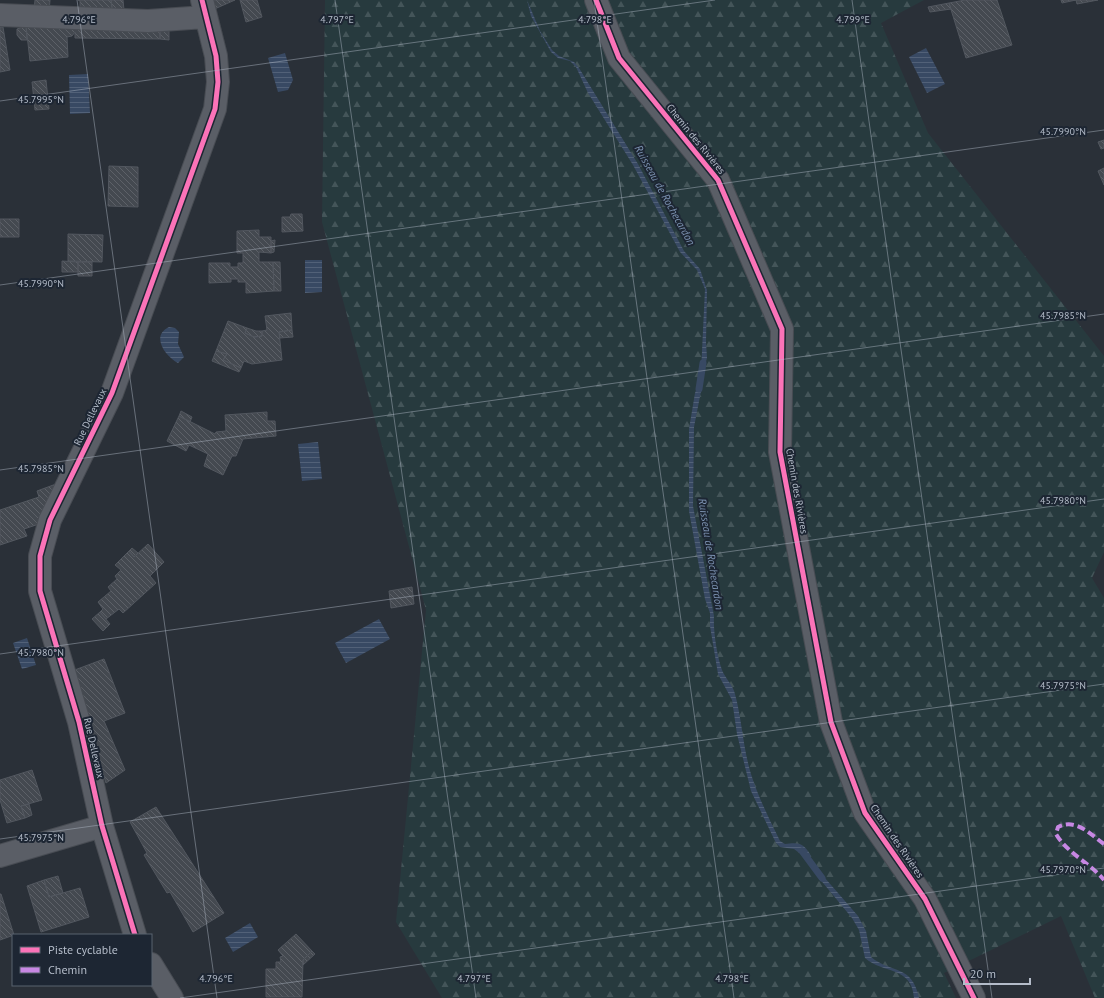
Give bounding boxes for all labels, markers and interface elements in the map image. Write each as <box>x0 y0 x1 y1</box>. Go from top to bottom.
text: 4.796°E <box>62 13 96 26</box>
text: 4.797°E <box>320 13 354 26</box>
text: 4.798°E <box>578 13 612 26</box>
text: 4.799°E <box>836 13 870 26</box>
text: 45.7995°N <box>18 93 64 106</box>
street label: Chemin des Rivières <box>664 101 728 177</box>
text: 45.7990°N <box>1040 125 1086 138</box>
water label: Ruisseau de Rochecardon <box>632 142 699 248</box>
text: 45.7990°N <box>18 277 64 290</box>
text: 45.7985°N <box>1040 309 1086 322</box>
street label: Rue Dellevaux <box>71 386 109 448</box>
street label: Chemin des Rivières <box>783 447 811 535</box>
text: 45.7985°N <box>18 462 64 475</box>
text: 45.7980°N <box>1040 494 1086 507</box>
water label: Ruisseau de Rochecardon <box>695 497 727 611</box>
text: 45.7980°N <box>18 646 64 659</box>
text: 45.7975°N <box>1040 679 1086 692</box>
street label: Rue Dellevaux <box>81 717 107 779</box>
street label: Chemin des Rivières <box>867 802 927 880</box>
text: 45.7975°N <box>18 831 64 844</box>
text: 45.7970°N <box>1040 863 1086 876</box>
legend <box>12 934 152 986</box>
text: Piste cyclable <box>48 942 118 957</box>
scale bar <box>964 960 1030 986</box>
text: Chemin <box>48 962 87 977</box>
text: 20 m <box>970 966 996 981</box>
text: 4.796°E <box>199 972 233 985</box>
text: 4.797°E <box>457 972 491 985</box>
text: 4.798°E <box>715 972 749 985</box>

